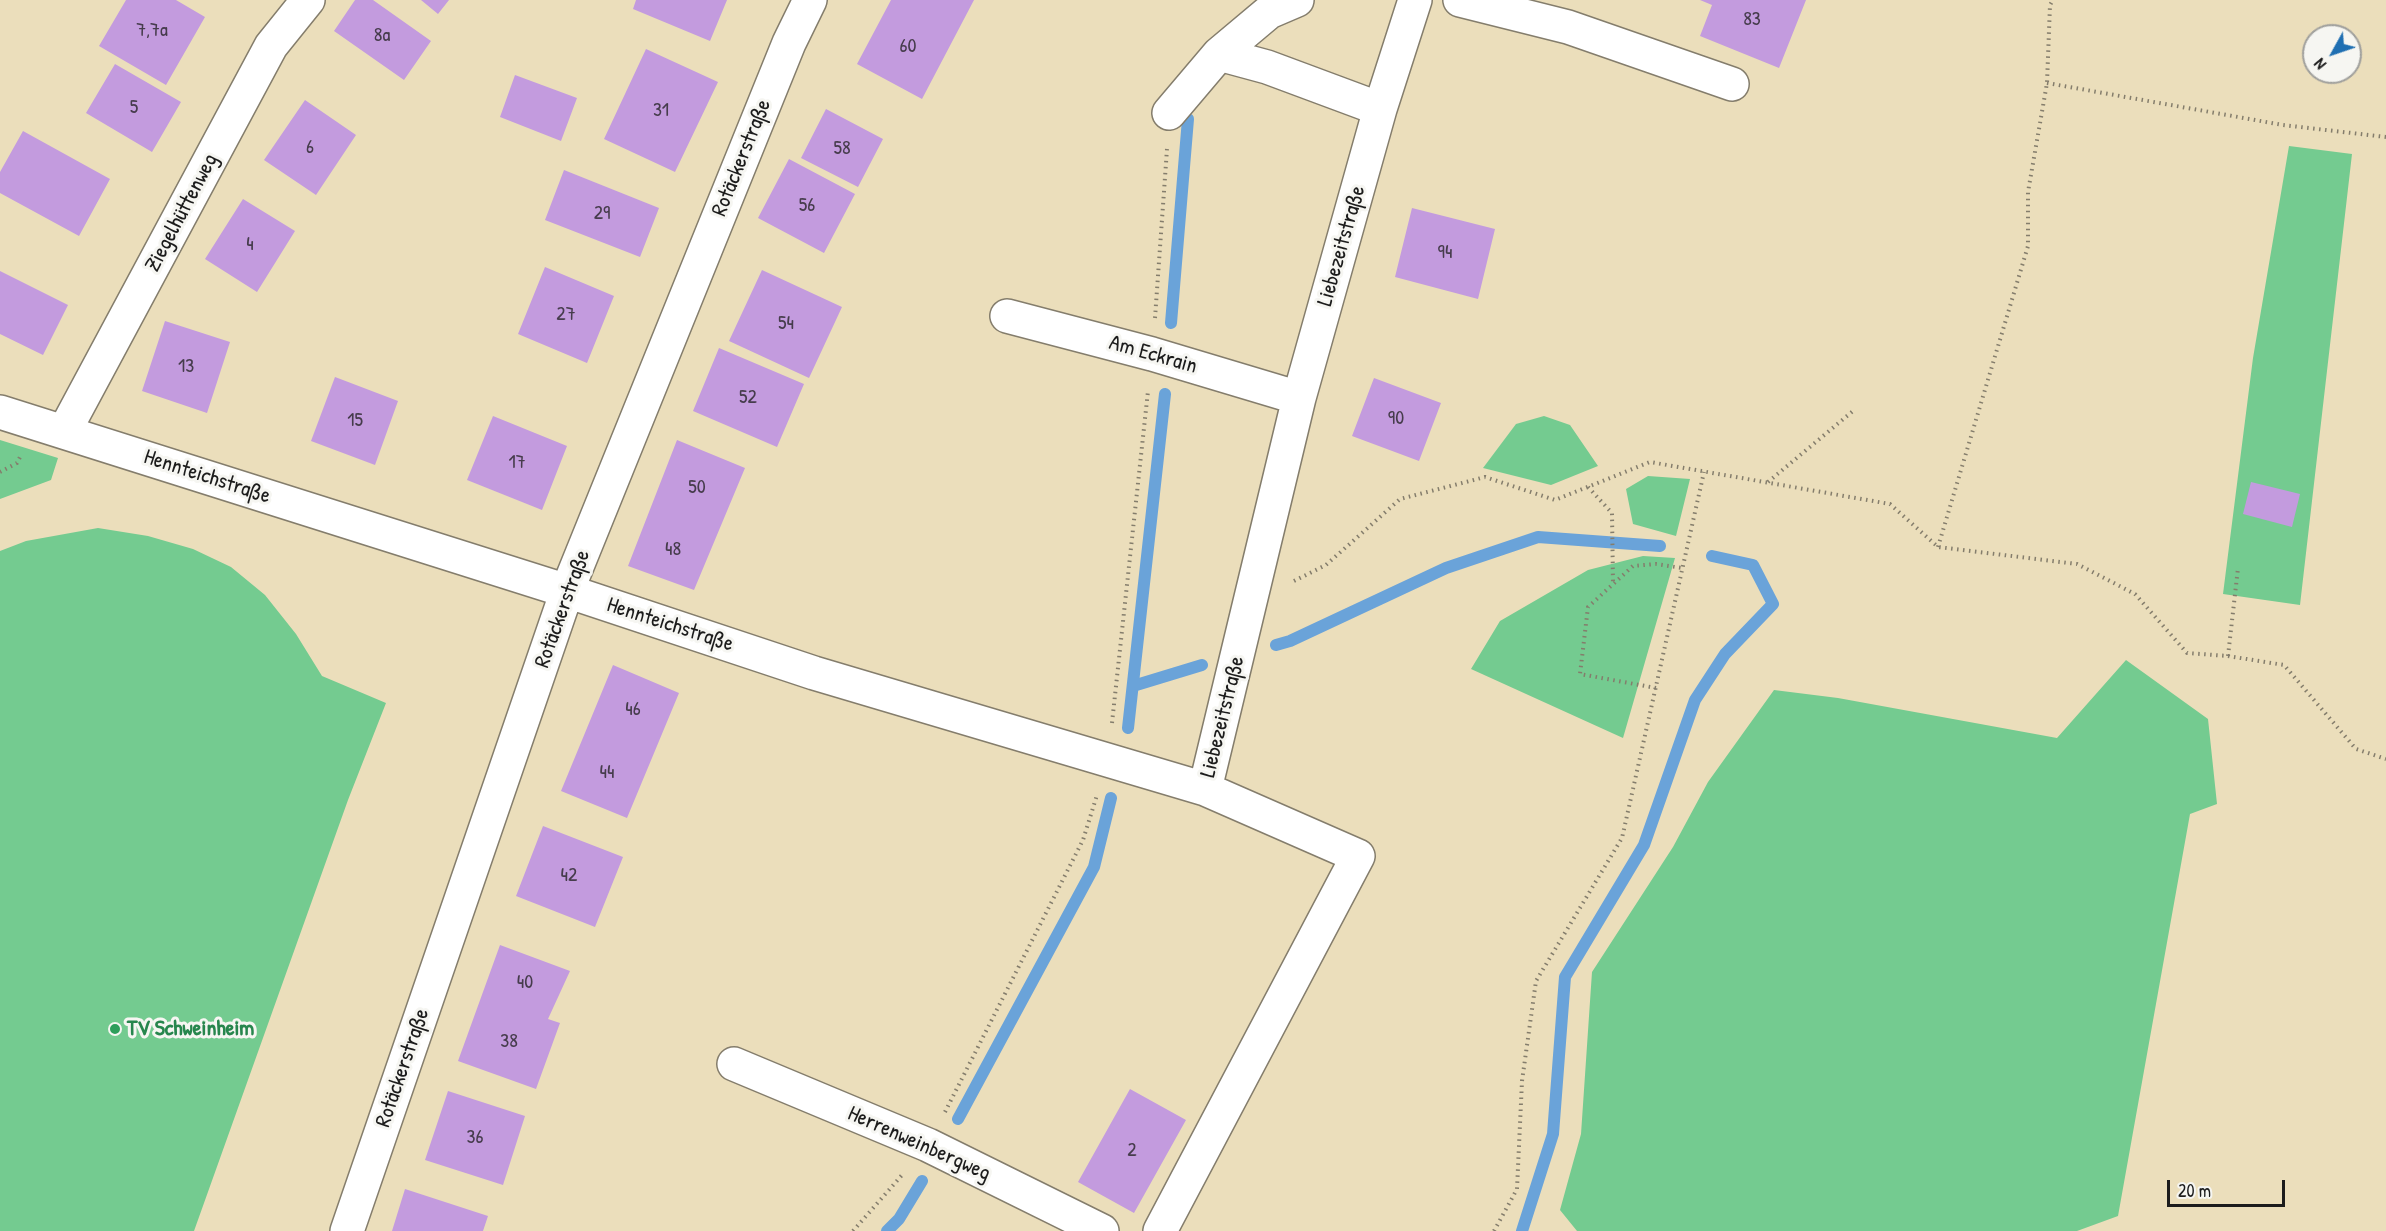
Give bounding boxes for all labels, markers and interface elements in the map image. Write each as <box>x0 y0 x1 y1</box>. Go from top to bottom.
house number: 83 <box>1743 8 1761 32</box>
house number: 7,7a <box>136 19 168 43</box>
house number: 8a <box>374 24 390 48</box>
north arrow <box>2302 24 2362 84</box>
house number: 60 <box>900 35 916 59</box>
text: N <box>2309 54 2331 75</box>
house number: 5 <box>130 96 138 120</box>
street label: Rotäckerstraße <box>707 96 777 220</box>
house number: 31 <box>653 99 669 123</box>
house number: 6 <box>306 136 314 160</box>
house number: 58 <box>833 137 851 161</box>
street label: Ziegelhüttenweg <box>140 149 224 277</box>
street label: Liebezeitstraße <box>1312 183 1372 309</box>
house number: 56 <box>799 194 815 218</box>
house number: 29 <box>594 202 610 226</box>
house number: 4 <box>246 233 254 257</box>
house number: 94 <box>1438 241 1452 265</box>
house number: 27 <box>556 303 576 327</box>
house number: 54 <box>778 312 794 336</box>
street label: Am Eckrain <box>1106 330 1200 380</box>
house number: 13 <box>178 355 194 379</box>
house number: 52 <box>739 386 757 410</box>
house number: 90 <box>1388 407 1404 431</box>
house number: 15 <box>347 409 363 433</box>
street label: Hennteichstraße <box>140 444 274 510</box>
house number: 17 <box>508 451 526 475</box>
house number: 50 <box>688 476 706 500</box>
house number: 48 <box>665 538 681 562</box>
street label: Rotäckerstraße <box>529 546 597 672</box>
street label: Hennteichstraße <box>603 592 737 658</box>
street label: Liebezeitstraße <box>1195 654 1251 780</box>
house number: 46 <box>625 698 641 722</box>
house number: 44 <box>600 761 614 785</box>
house number: 42 <box>561 864 577 888</box>
house number: 40 <box>517 971 533 995</box>
street label: Rotäckerstraße <box>370 1005 436 1131</box>
place label: TV Schweinheim <box>127 1016 254 1042</box>
marker: TV Schweinheim <box>108 1022 122 1036</box>
house number: 38 <box>500 1030 518 1054</box>
street label: Herrenweinbergweg <box>844 1101 994 1187</box>
house number: 36 <box>467 1126 483 1150</box>
house number: 2 <box>1127 1139 1137 1163</box>
scale bar <box>2170 1168 2288 1206</box>
text: 20 m <box>2178 1178 2211 1203</box>

